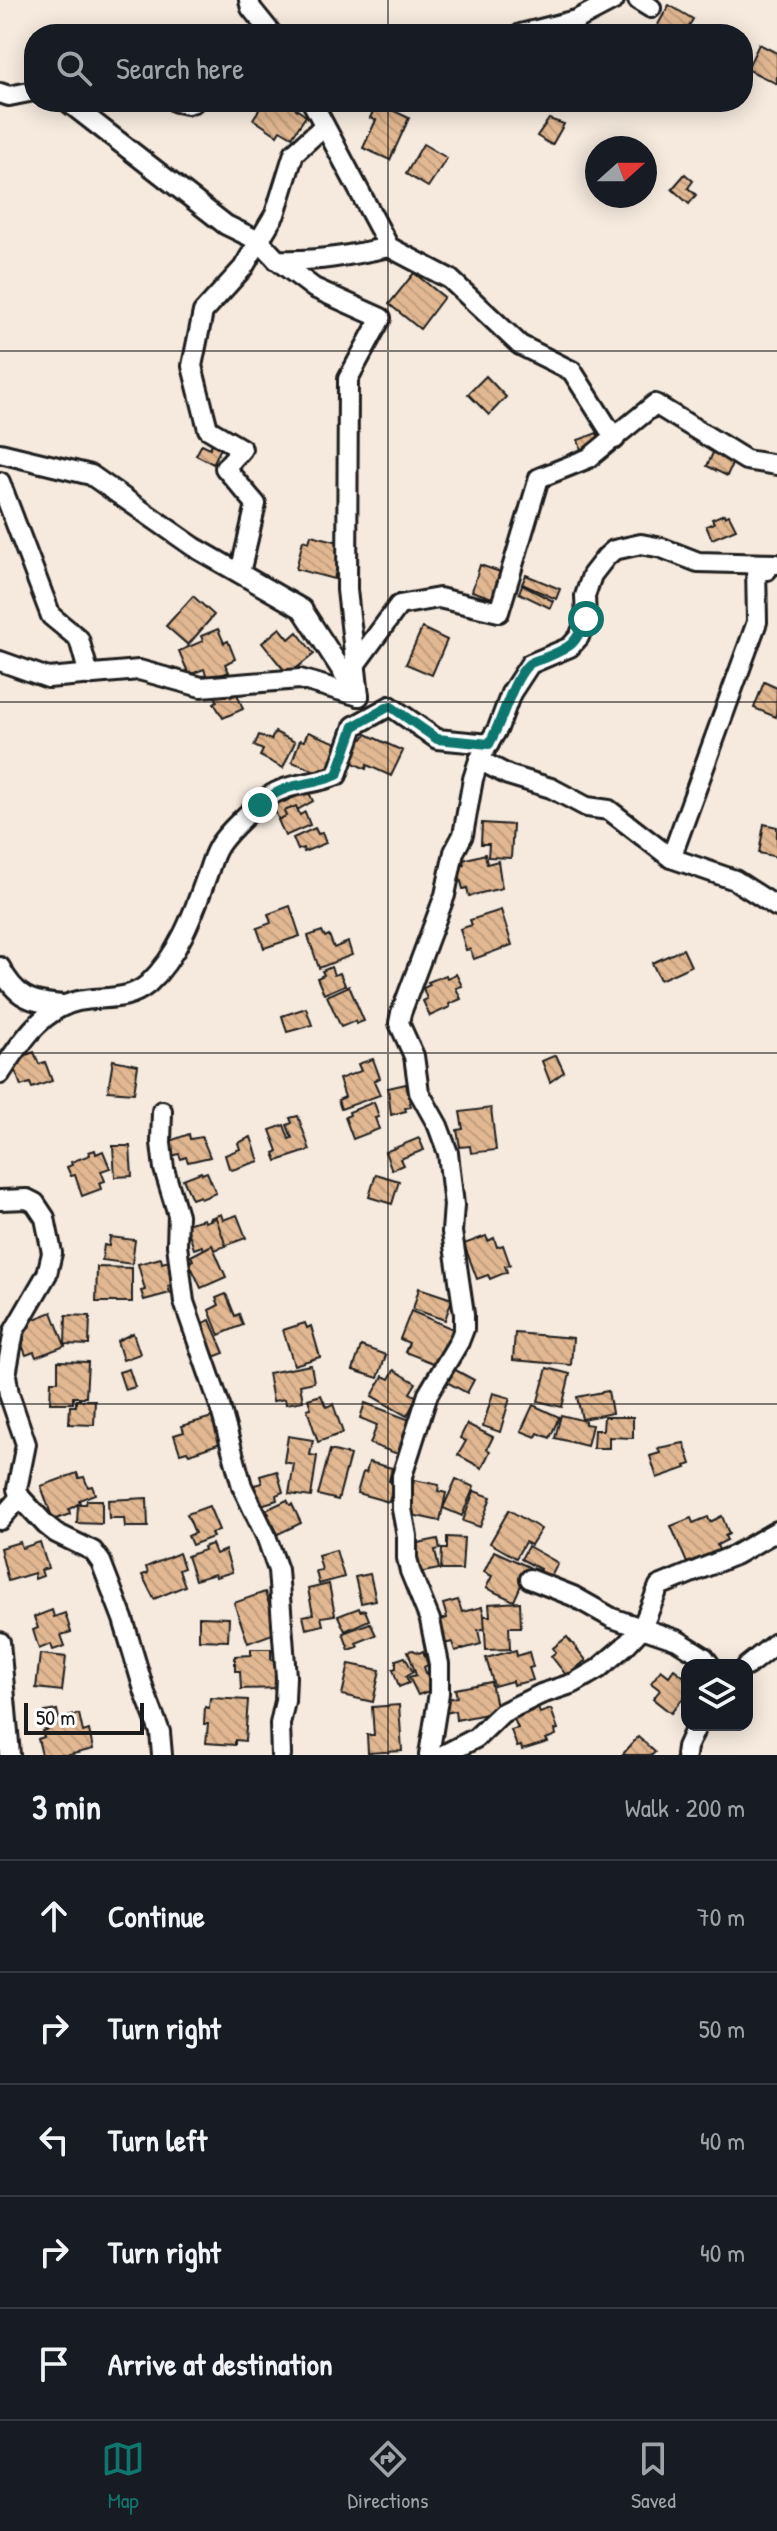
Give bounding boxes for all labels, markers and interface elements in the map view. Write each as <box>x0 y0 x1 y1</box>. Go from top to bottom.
search box <box>24 24 753 112</box>
icon: search <box>52 46 96 90</box>
text: Search here <box>116 48 244 88</box>
north arrow <box>585 136 657 208</box>
route start <box>568 601 604 637</box>
route end <box>242 787 278 823</box>
map controls <box>681 1659 753 1731</box>
button: layers <box>681 1659 753 1731</box>
scale bar <box>24 1699 144 1735</box>
text: 50 m <box>36 1702 75 1732</box>
text: 3 min <box>32 1784 101 1830</box>
text: Walk · 200 m <box>625 1790 745 1825</box>
icon: ahead <box>32 1894 76 1938</box>
text: Continue <box>108 1896 205 1936</box>
text: 70 m <box>697 1899 745 1934</box>
icon: right <box>32 2006 76 2050</box>
text: Turn right <box>108 2008 221 2048</box>
text: 50 m <box>699 2011 745 2046</box>
icon: left <box>32 2118 76 2162</box>
text: Turn left <box>108 2120 207 2160</box>
text: 40 m <box>700 2123 745 2158</box>
icon: right <box>32 2230 76 2274</box>
text: Turn right <box>108 2232 221 2272</box>
text: 40 m <box>700 2235 745 2270</box>
icon: arrive <box>32 2342 76 2386</box>
text: Arrive at destination <box>108 2344 333 2384</box>
tab: Map <box>101 2437 145 2515</box>
tab: Directions <box>348 2437 429 2515</box>
tab: Saved <box>631 2437 676 2515</box>

